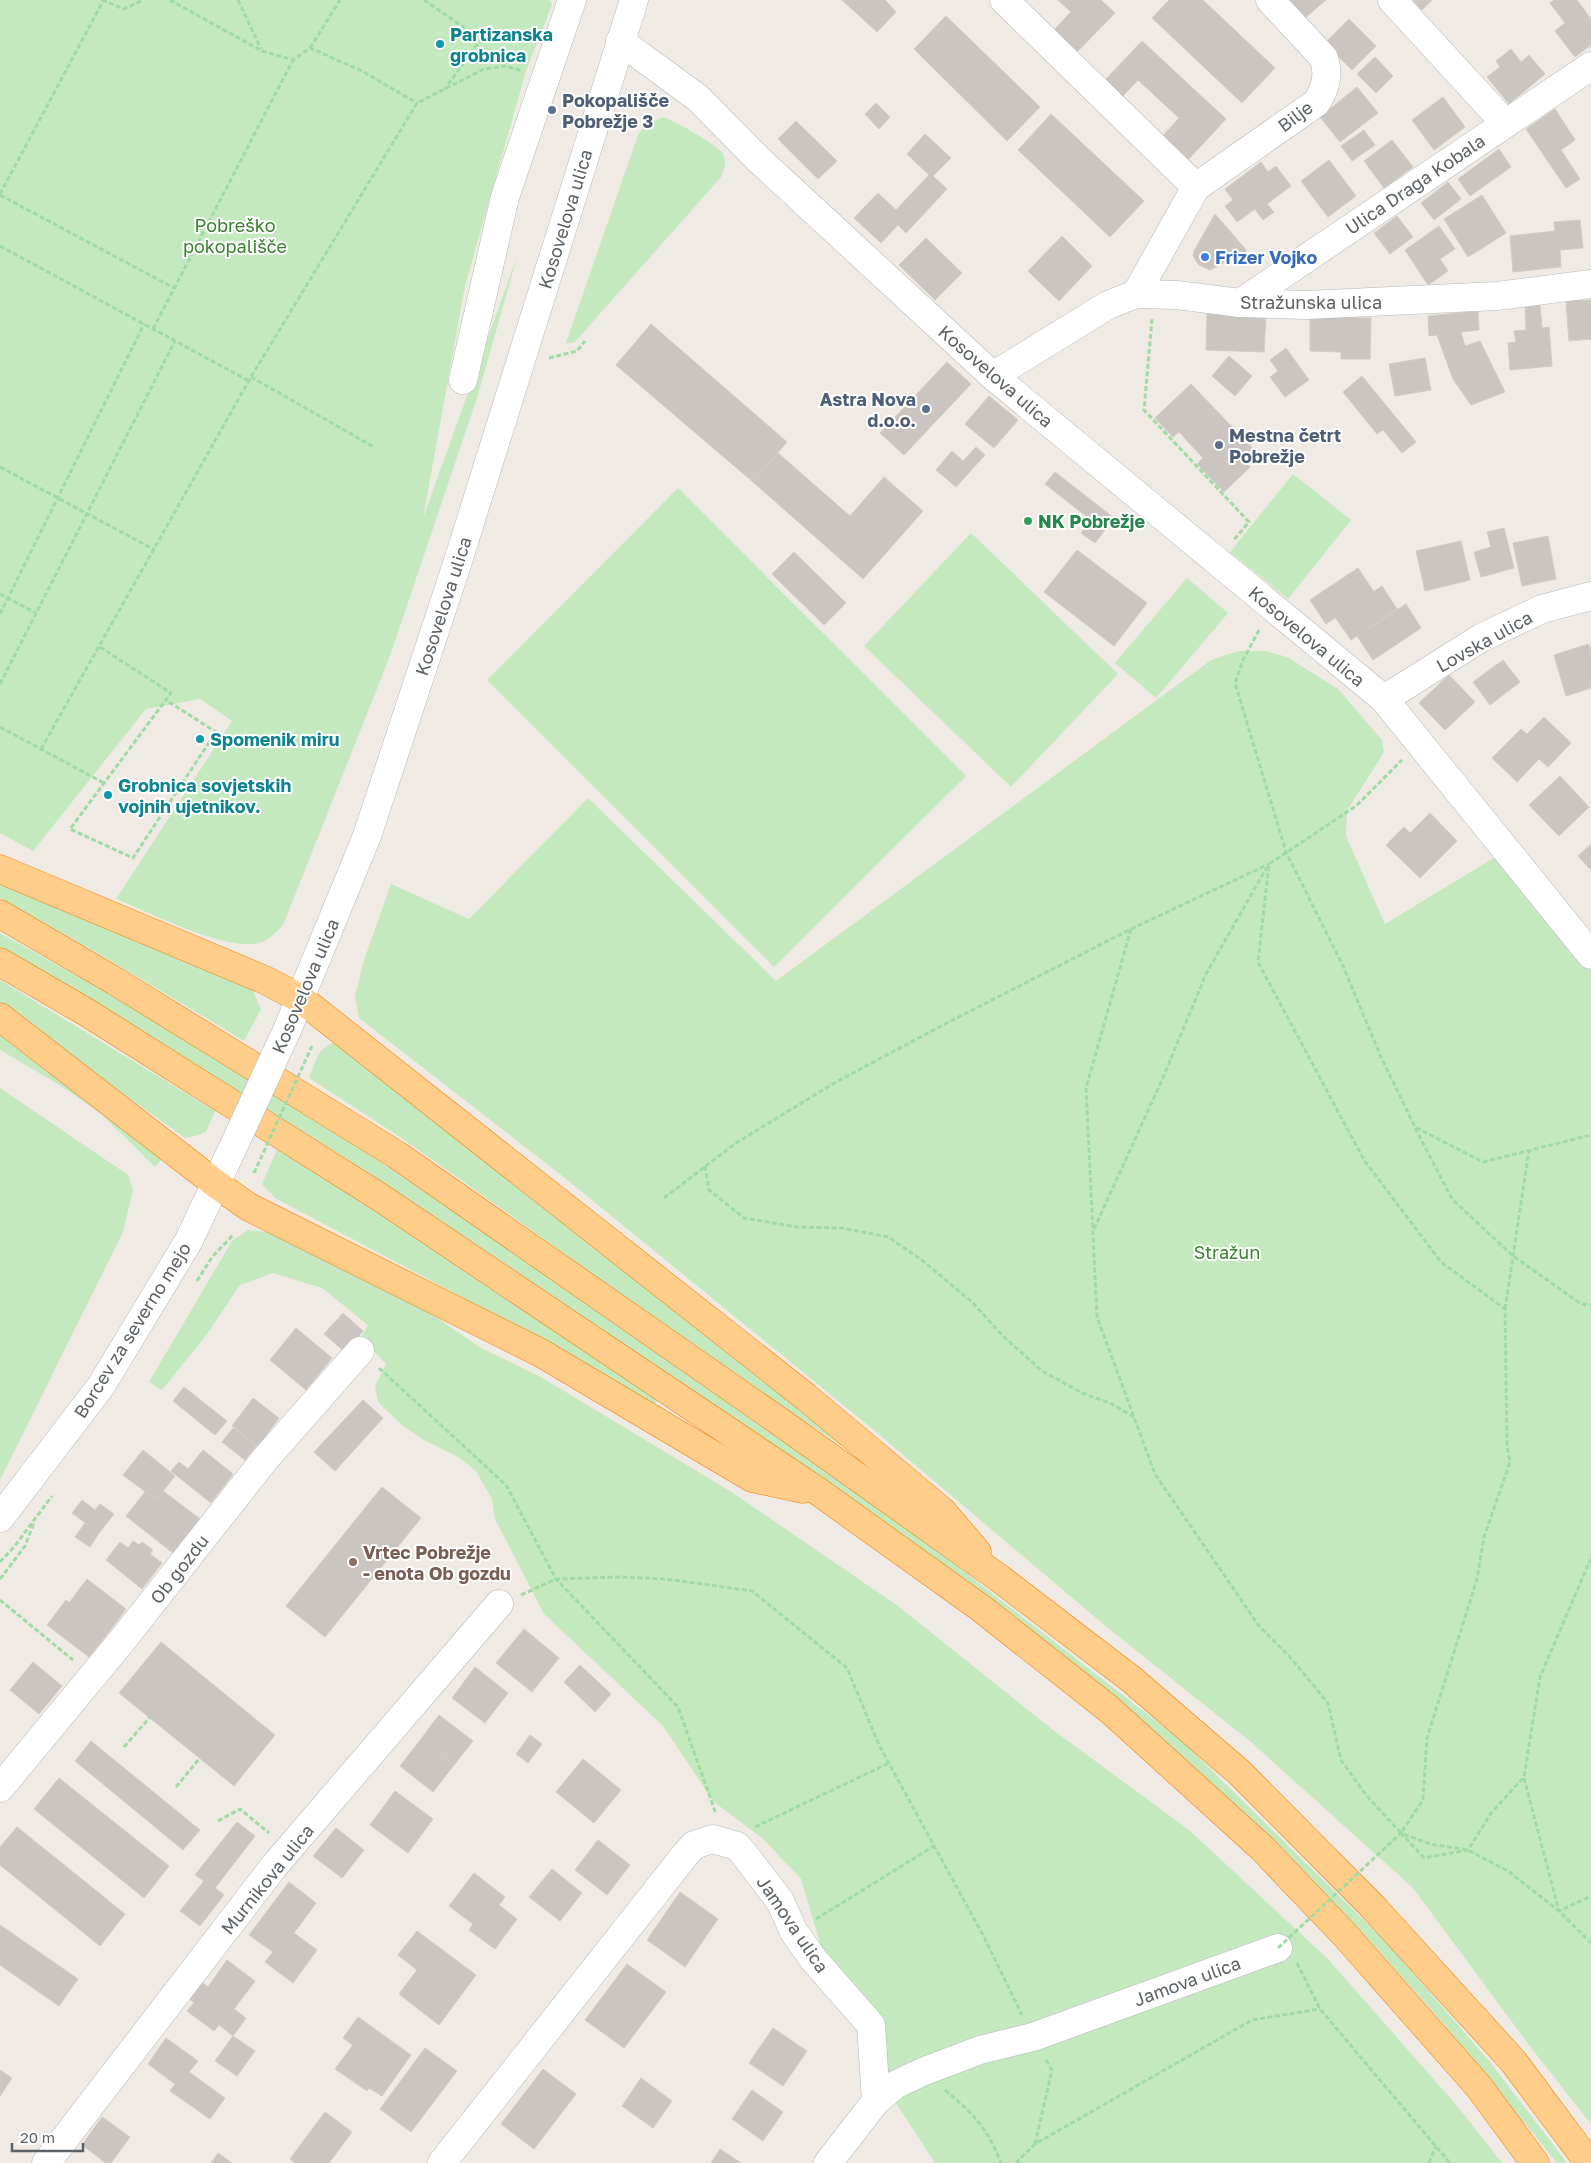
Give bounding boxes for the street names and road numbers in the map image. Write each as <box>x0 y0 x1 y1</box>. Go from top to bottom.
street label: Bilje <box>1273 96 1317 136</box>
street label: Ulica Draga Kobala <box>1341 129 1489 239</box>
street label: Kosovelova ulica <box>533 147 597 291</box>
street label: Stražunska ulica <box>1240 291 1382 313</box>
street label: Kosovelova ulica <box>934 320 1058 432</box>
street label: Kosovelova ulica <box>410 534 476 678</box>
street label: Kosovelova ulica <box>1245 581 1369 691</box>
street label: Lovska ulica <box>1432 606 1536 676</box>
street label: Kosovelova ulica <box>267 915 343 1057</box>
street label: Borcev za severno mejo <box>69 1238 195 1422</box>
street label: Ob gozdu <box>145 1530 213 1608</box>
street label: Murnikova ulica <box>216 1820 318 1938</box>
street label: Jamova ulica <box>753 1871 833 1977</box>
street label: Jamova ulica <box>1131 1951 1243 2011</box>

